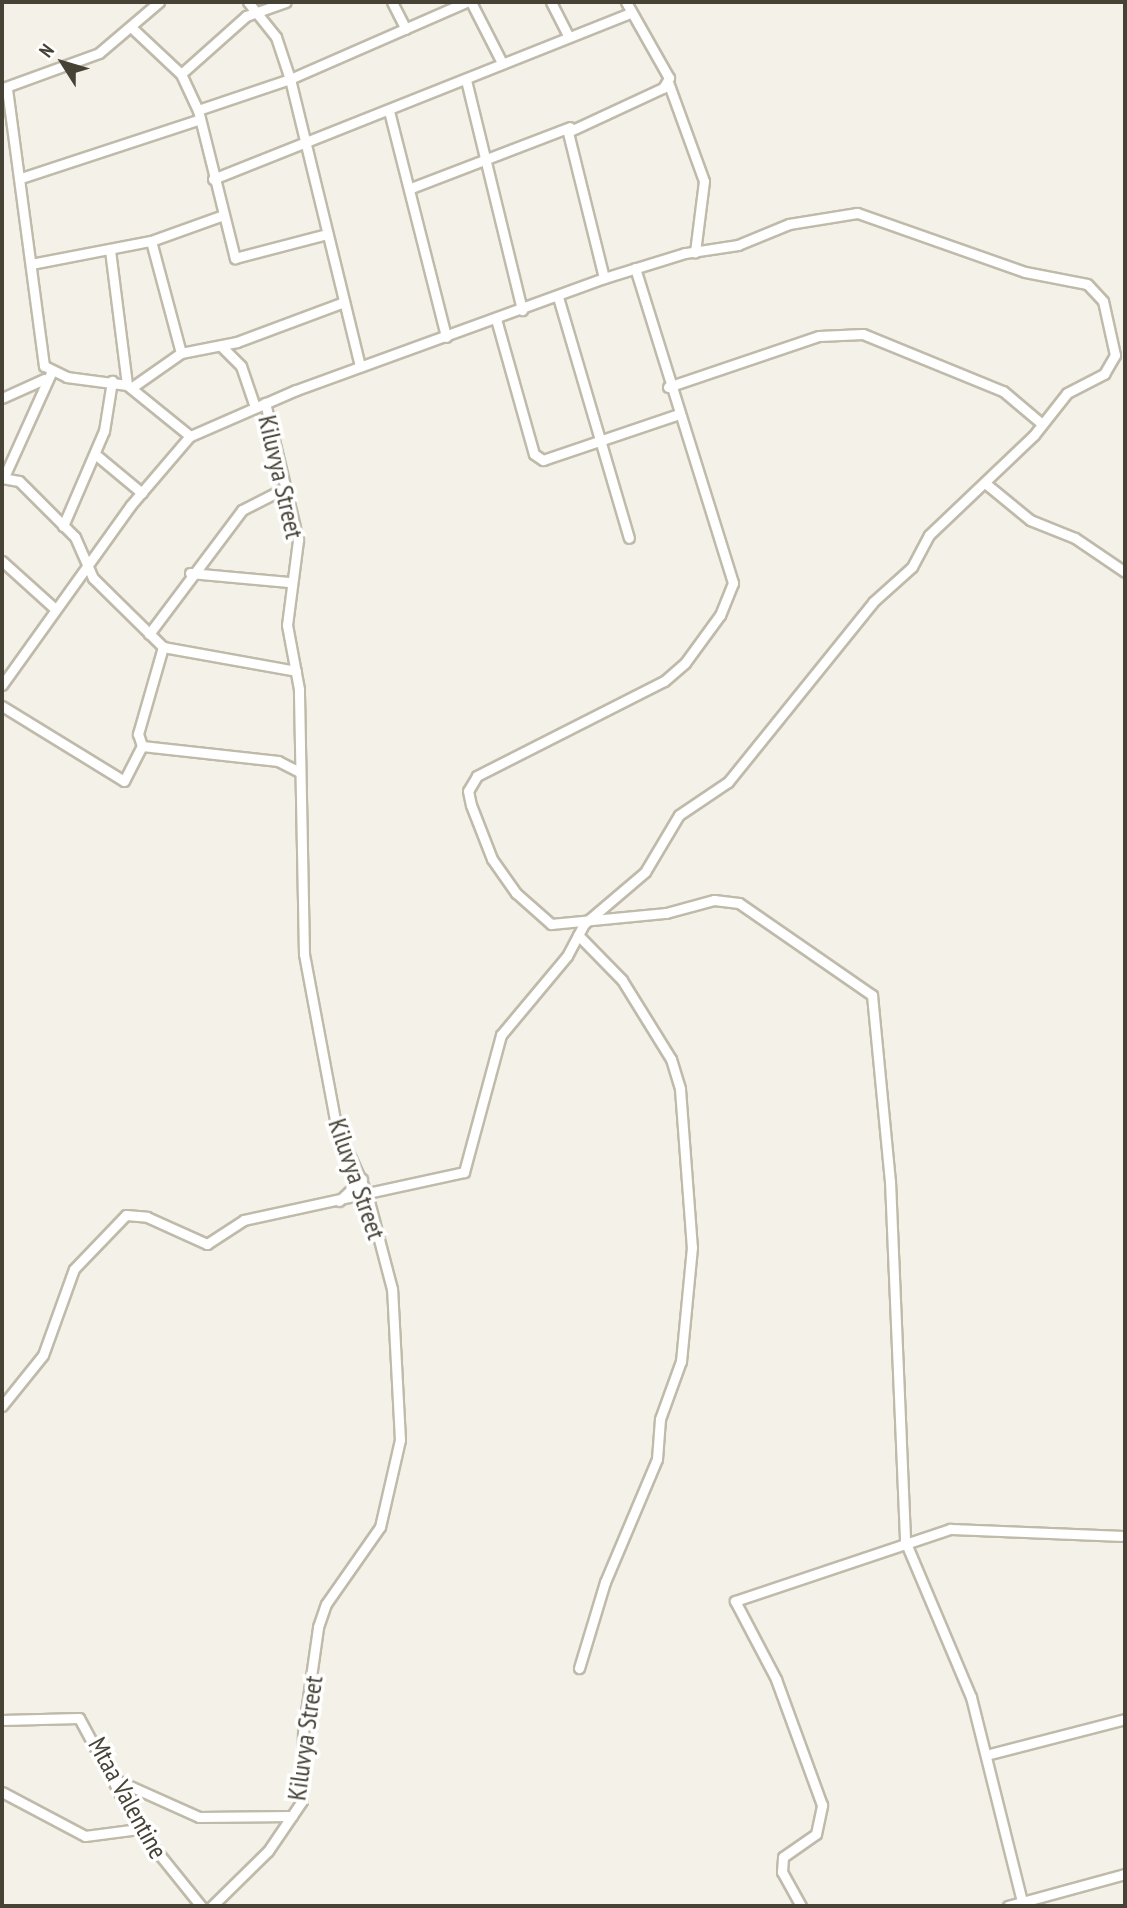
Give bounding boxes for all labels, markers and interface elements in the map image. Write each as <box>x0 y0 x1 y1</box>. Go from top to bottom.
north arrow <box>28 28 98 98</box>
text: N <box>34 39 59 62</box>
street label: Kiluvya Street <box>252 412 310 542</box>
street label: Kiluvya Street <box>322 1114 392 1244</box>
street label: Kiluvya Street <box>281 1674 329 1802</box>
street label: Mtaa Valentine <box>82 1732 174 1864</box>

